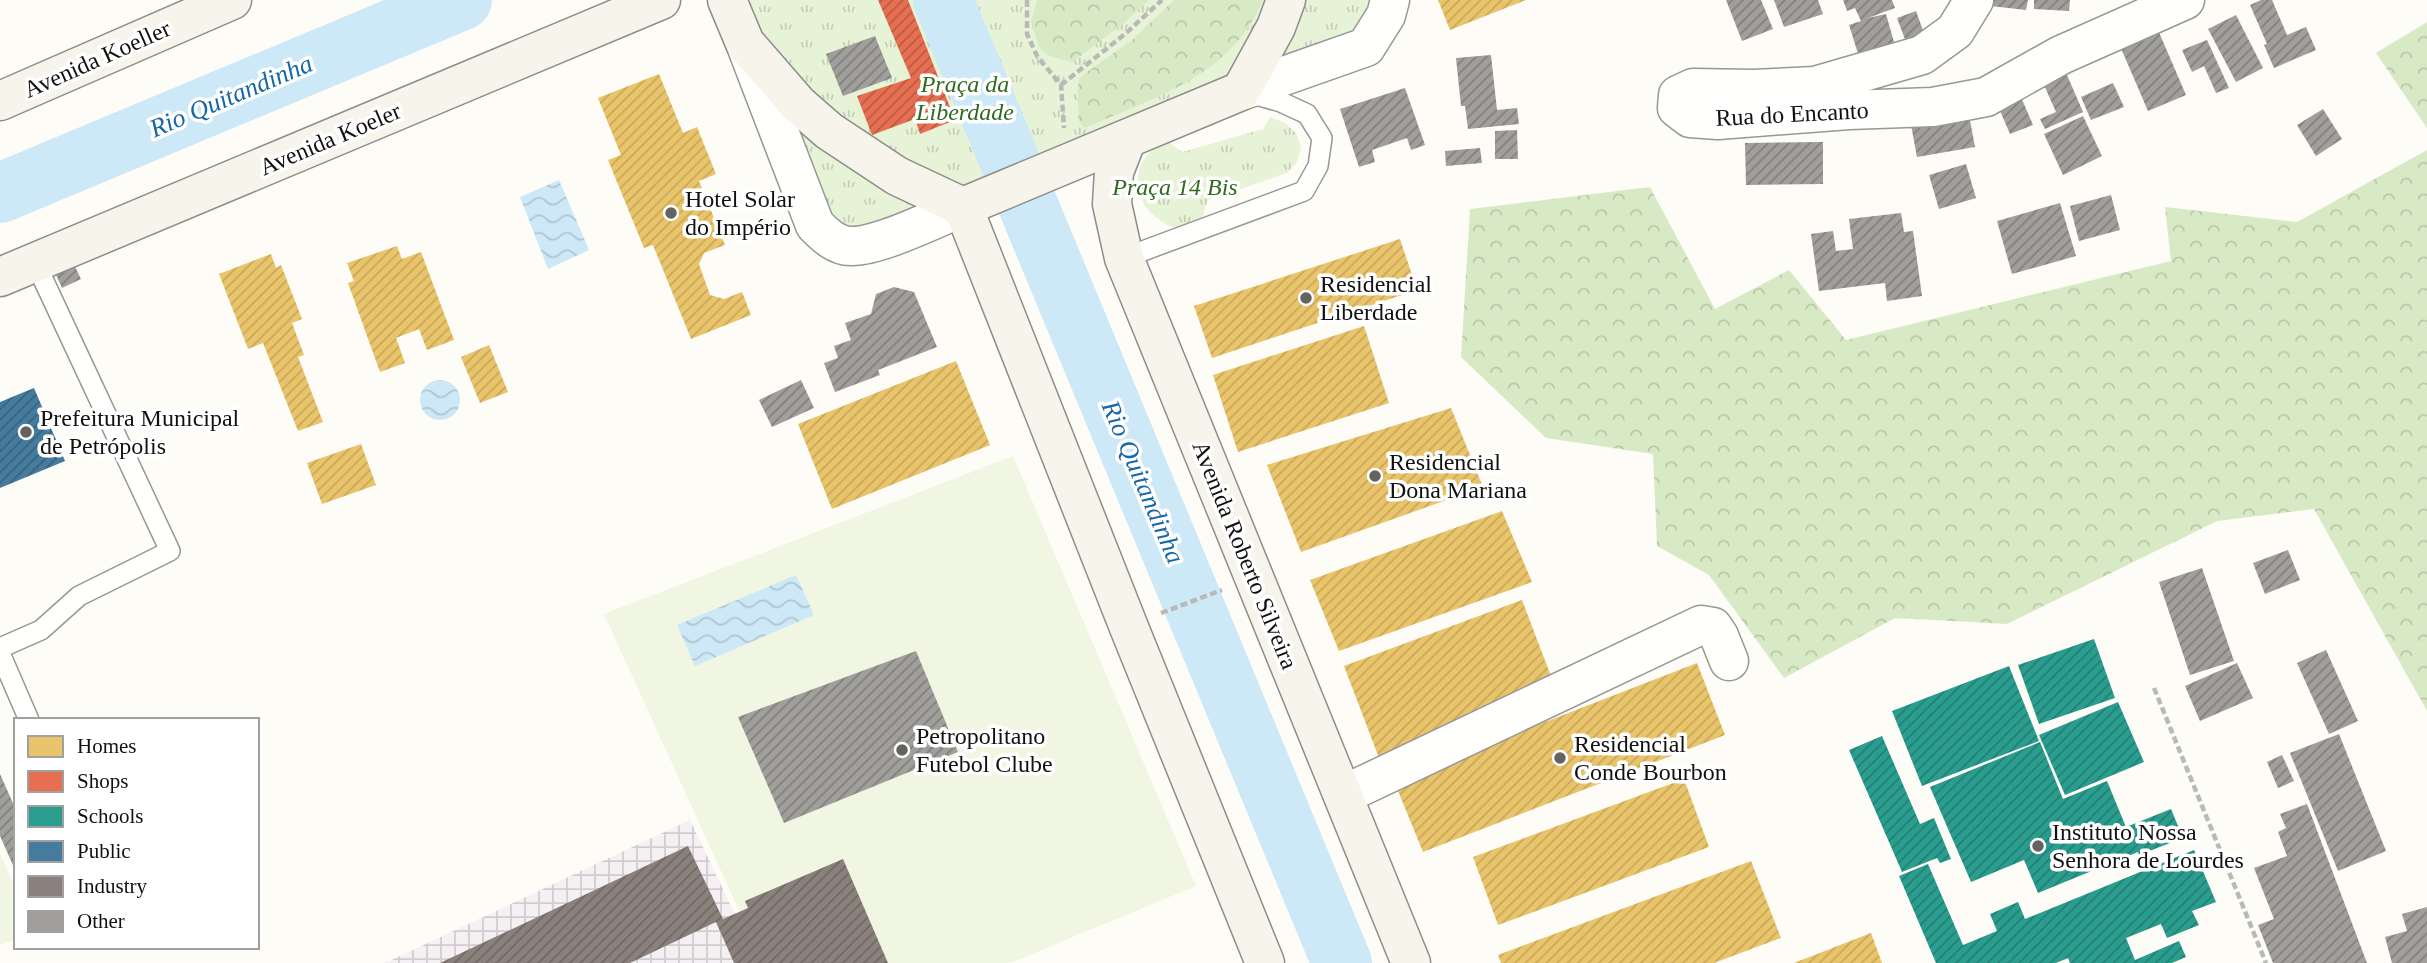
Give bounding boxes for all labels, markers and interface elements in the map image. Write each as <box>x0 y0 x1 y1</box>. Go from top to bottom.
street label: Avenida Koeller <box>20 15 174 103</box>
water label: Rio Quitandinha <box>144 49 317 144</box>
park label: Praça da Liberdade <box>915 71 1014 125</box>
street label: Rua do Encanto <box>1715 97 1869 131</box>
street label: Avenida Koeler <box>256 98 404 180</box>
park label: Praça 14 Bis <box>1111 174 1238 200</box>
place label: Hotel Solar do Império <box>685 186 795 240</box>
marker: Hotel Solar do Império <box>663 205 679 221</box>
place label: Residencial Liberdade <box>1320 271 1432 325</box>
marker: Residencial Liberdade <box>1298 290 1314 306</box>
water label: Rio Quitandinha <box>1095 395 1190 568</box>
place label: Prefeitura Municipal de Petrópolis <box>40 405 240 459</box>
marker: Prefeitura Municipal de Petrópolis <box>18 424 34 440</box>
street label: Avenida Roberto Silveira <box>1187 437 1303 673</box>
place label: Residencial Dona Mariana <box>1389 449 1527 503</box>
marker: Residencial Dona Mariana <box>1367 468 1383 484</box>
legend <box>14 718 259 949</box>
place label: Petropolitano Futebol Clube <box>916 723 1053 777</box>
place label: Residencial Conde Bourbon <box>1574 731 1727 785</box>
text: Homes <box>77 734 137 758</box>
marker: Petropolitano Futebol Clube <box>894 742 910 758</box>
marker: Residencial Conde Bourbon <box>1552 750 1568 766</box>
text: Shops <box>77 769 128 793</box>
text: Schools <box>77 804 144 828</box>
place label: Instituto Nossa Senhora de Lourdes <box>2052 819 2244 873</box>
marker: Instituto Nossa Senhora de Lourdes <box>2030 838 2046 854</box>
text: Public <box>77 839 131 863</box>
text: Industry <box>77 874 147 898</box>
text: Other <box>77 909 125 933</box>

